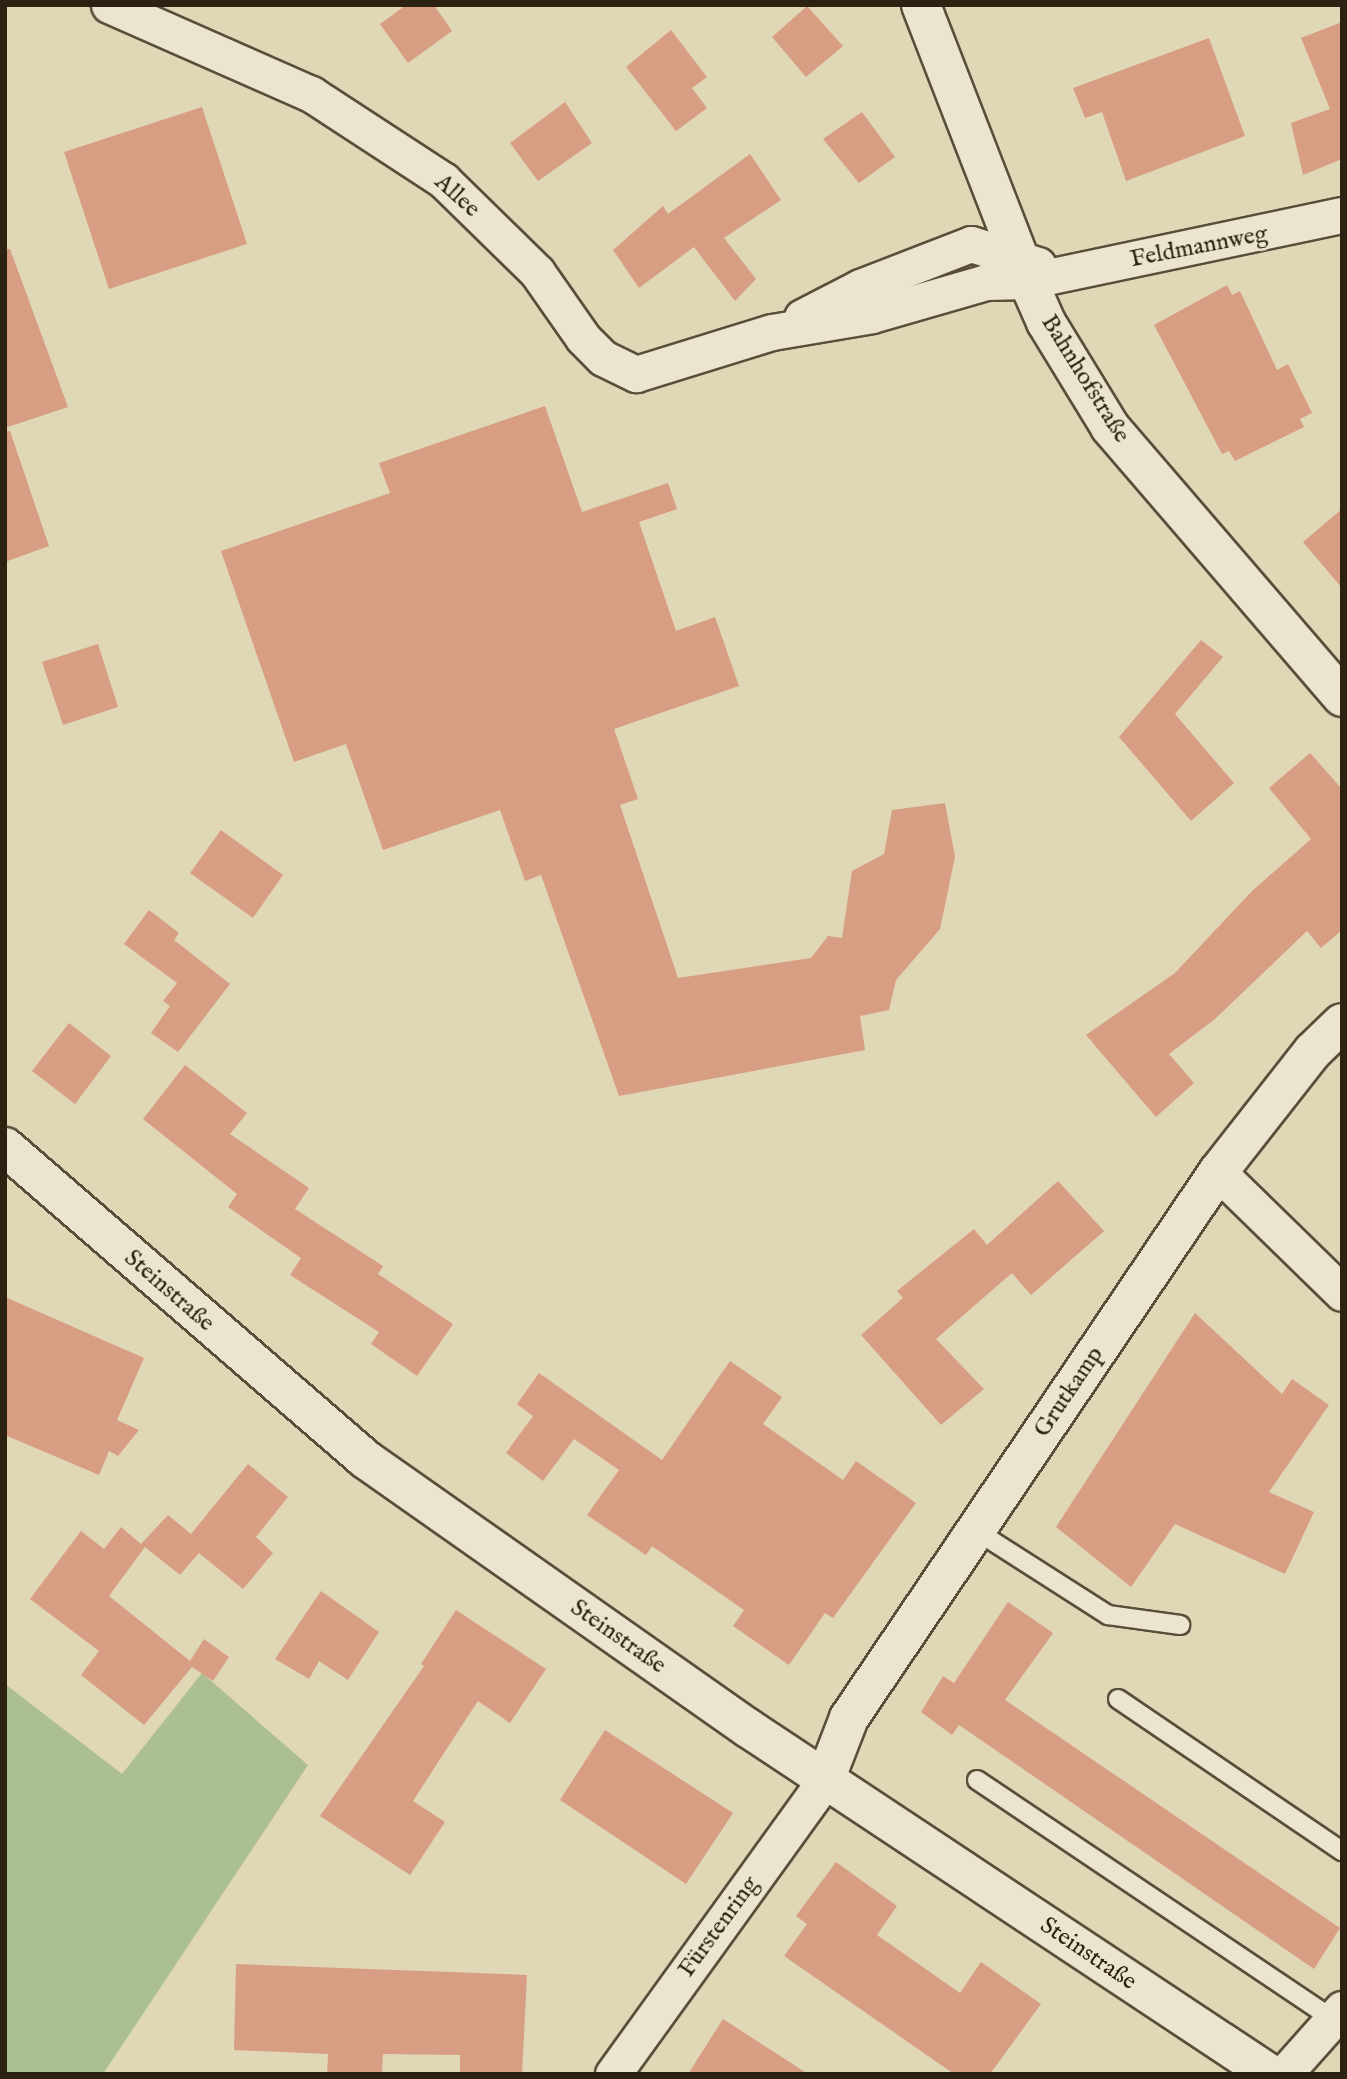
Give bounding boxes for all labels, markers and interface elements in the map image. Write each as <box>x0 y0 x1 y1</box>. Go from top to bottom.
street label: Allee <box>428 168 486 224</box>
street label: Feldmannweg <box>1128 220 1270 274</box>
street label: Bahnhofstraße <box>1034 310 1136 448</box>
street label: Steinstraße <box>118 1244 220 1338</box>
street label: Grutkamp <box>1028 1341 1110 1443</box>
street label: Steinstraße <box>565 1594 671 1680</box>
street label: Fürstenring <box>673 1871 765 1983</box>
street label: Steinstraße <box>1034 1911 1142 1997</box>

